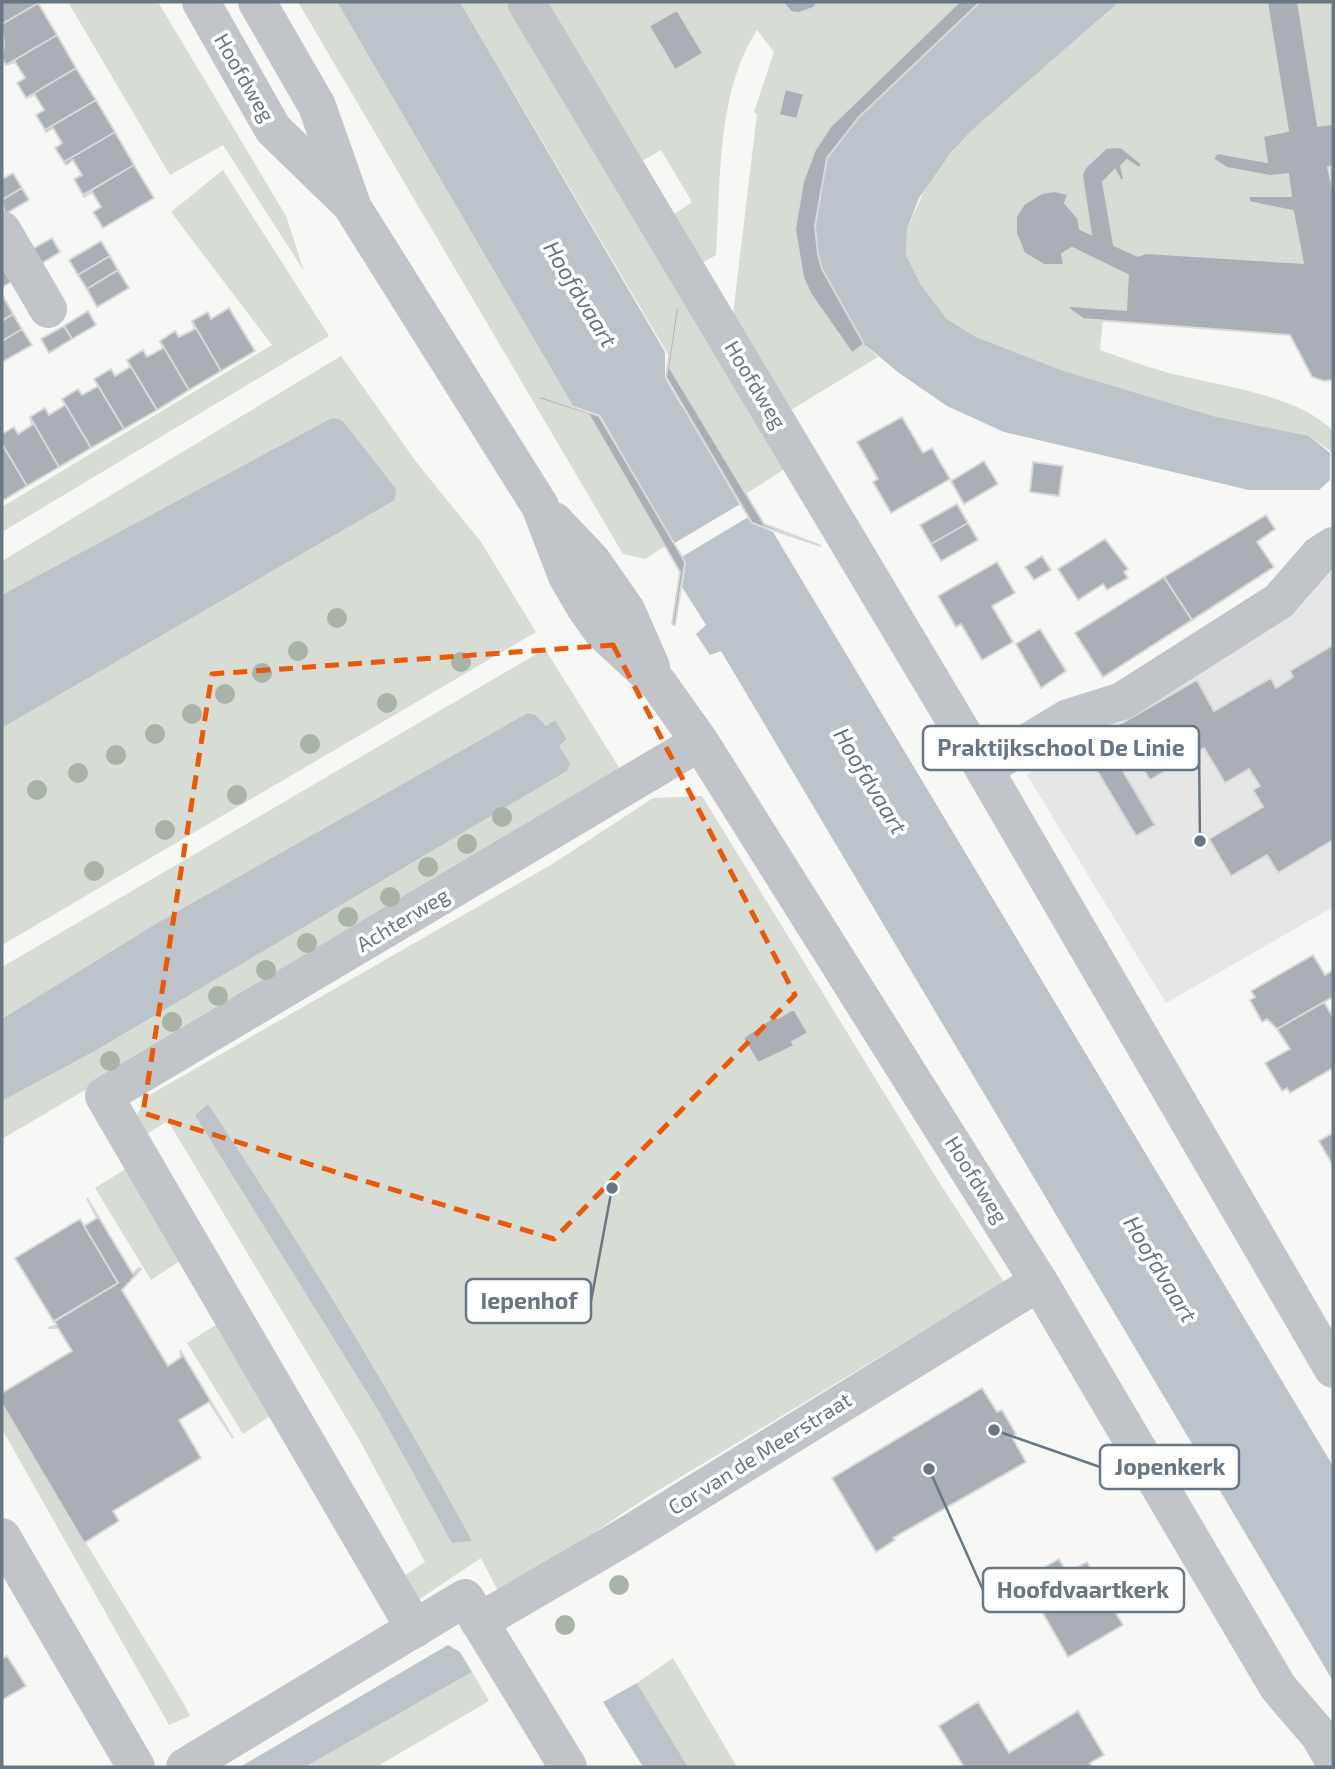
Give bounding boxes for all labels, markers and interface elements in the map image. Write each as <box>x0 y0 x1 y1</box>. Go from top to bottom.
street label: Hoofdweg <box>210 29 281 126</box>
water label: Hoofdvaart <box>538 235 624 352</box>
street label: Hoofdweg <box>720 336 792 433</box>
water label: Hoofdvaart <box>828 722 914 839</box>
callout: Praktijkschool De Linie <box>923 726 1199 770</box>
text: Praktijkschool De Linie <box>937 733 1185 761</box>
street label: Achterweg <box>351 881 453 956</box>
street label: Hoofdweg <box>941 1131 1014 1228</box>
water label: Hoofdvaart <box>1118 1210 1204 1327</box>
callout: Iepenhof <box>466 1279 591 1323</box>
text: Iepenhof <box>481 1286 578 1314</box>
street label: Cor van de Meerstraat <box>663 1386 855 1519</box>
callout: Jopenkerk <box>1100 1445 1239 1489</box>
text: Jopenkerk <box>1115 1452 1226 1480</box>
callout: Hoofdvaartkerk <box>983 1568 1184 1612</box>
text: Hoofdvaartkerk <box>997 1575 1169 1603</box>

